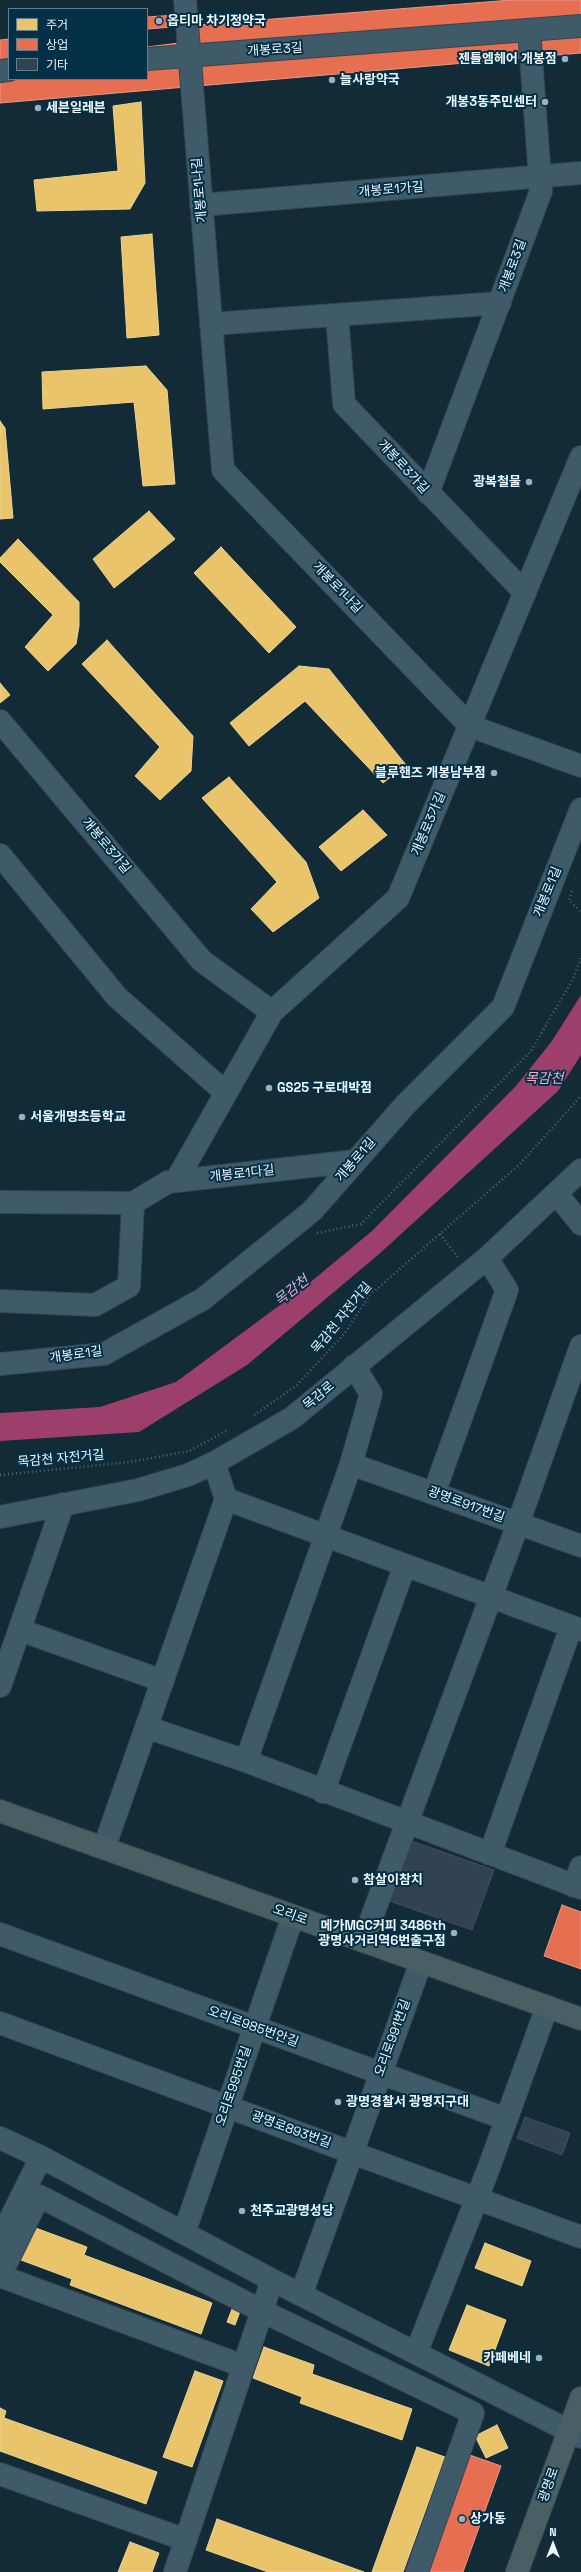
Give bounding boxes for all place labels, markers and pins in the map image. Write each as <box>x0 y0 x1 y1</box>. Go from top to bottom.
place label: 옵티마 차기정약국 <box>167 13 266 29</box>
marker: 옵티마 차기정약국 <box>154 16 164 26</box>
place label: 젠틀엠헤어 개봉점 <box>458 51 557 67</box>
marker: 젠틀엠헤어 개봉점 <box>560 54 570 64</box>
place label: 늘사랑약국 <box>340 72 400 88</box>
marker: 늘사랑약국 <box>327 75 337 85</box>
place label: 개봉3동주민센터 <box>445 94 537 110</box>
marker: 개봉3동주민센터 <box>540 97 550 107</box>
place label: 세븐일레븐 <box>46 100 106 116</box>
marker: 세븐일레븐 <box>33 103 43 113</box>
place label: 광복철물 <box>473 474 521 490</box>
marker: 광복철물 <box>524 477 534 487</box>
place label: 블루핸즈 개봉남부점 <box>375 765 486 781</box>
marker: 블루핸즈 개봉남부점 <box>489 768 499 778</box>
place label: GS25 구로대박점 <box>277 1080 372 1096</box>
marker: GS25 구로대박점 <box>264 1083 274 1093</box>
place label: 서울개명초등학교 <box>30 1109 126 1125</box>
marker: 서울개명초등학교 <box>17 1112 27 1122</box>
place label: 참살이참치 <box>363 1872 423 1888</box>
marker: 참살이참치 <box>350 1875 360 1885</box>
place label: 메가MGC커피 3486th 광명사거리역6번출구점 <box>318 1918 446 1949</box>
marker: 메가MGC커피 3486th 광명사거리역6번출구점 <box>449 1928 459 1938</box>
place label: 광명경찰서 광명지구대 <box>346 2094 469 2110</box>
marker: 광명경찰서 광명지구대 <box>333 2097 343 2107</box>
place label: 천주교광명성당 <box>250 2203 334 2219</box>
marker: 천주교광명성당 <box>237 2206 247 2216</box>
place label: 카페베네 <box>483 2350 531 2366</box>
marker: 카페베네 <box>534 2353 544 2363</box>
place label: 상가동 <box>470 2511 506 2527</box>
marker: 상가동 <box>457 2514 467 2524</box>

